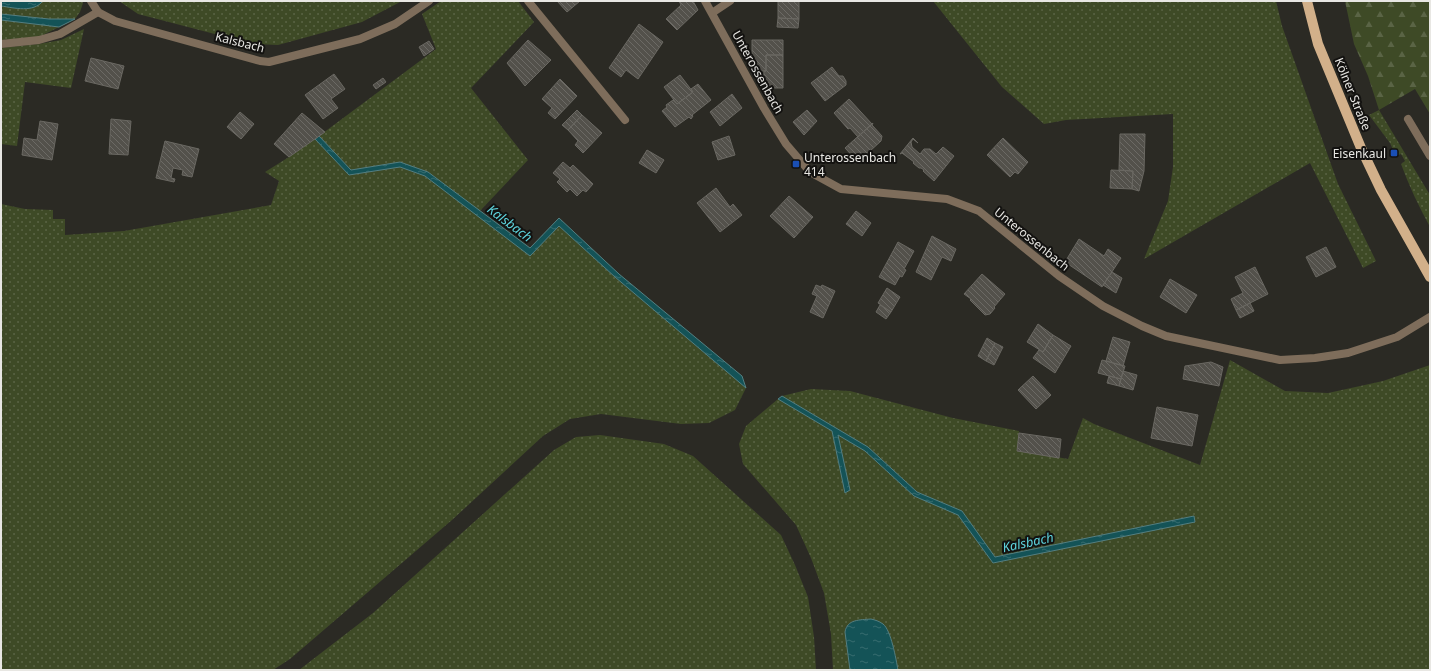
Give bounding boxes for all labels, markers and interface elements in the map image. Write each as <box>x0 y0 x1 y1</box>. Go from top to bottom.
street label: Kalsbach <box>214 28 266 56</box>
street label: Unterossenbach <box>728 28 788 116</box>
street label: Kölner Straße <box>1331 55 1375 133</box>
place label: Eisenkaul <box>1333 145 1386 162</box>
marker: Eisenkaul <box>1389 148 1399 158</box>
place label: Unterossenbach 414 <box>804 149 896 180</box>
marker: Unterossenbach 414 <box>791 159 801 169</box>
water label: Kalsbach <box>484 200 536 246</box>
street label: Unterossenbach <box>991 203 1073 275</box>
water label: Kalsbach <box>1001 528 1055 556</box>

